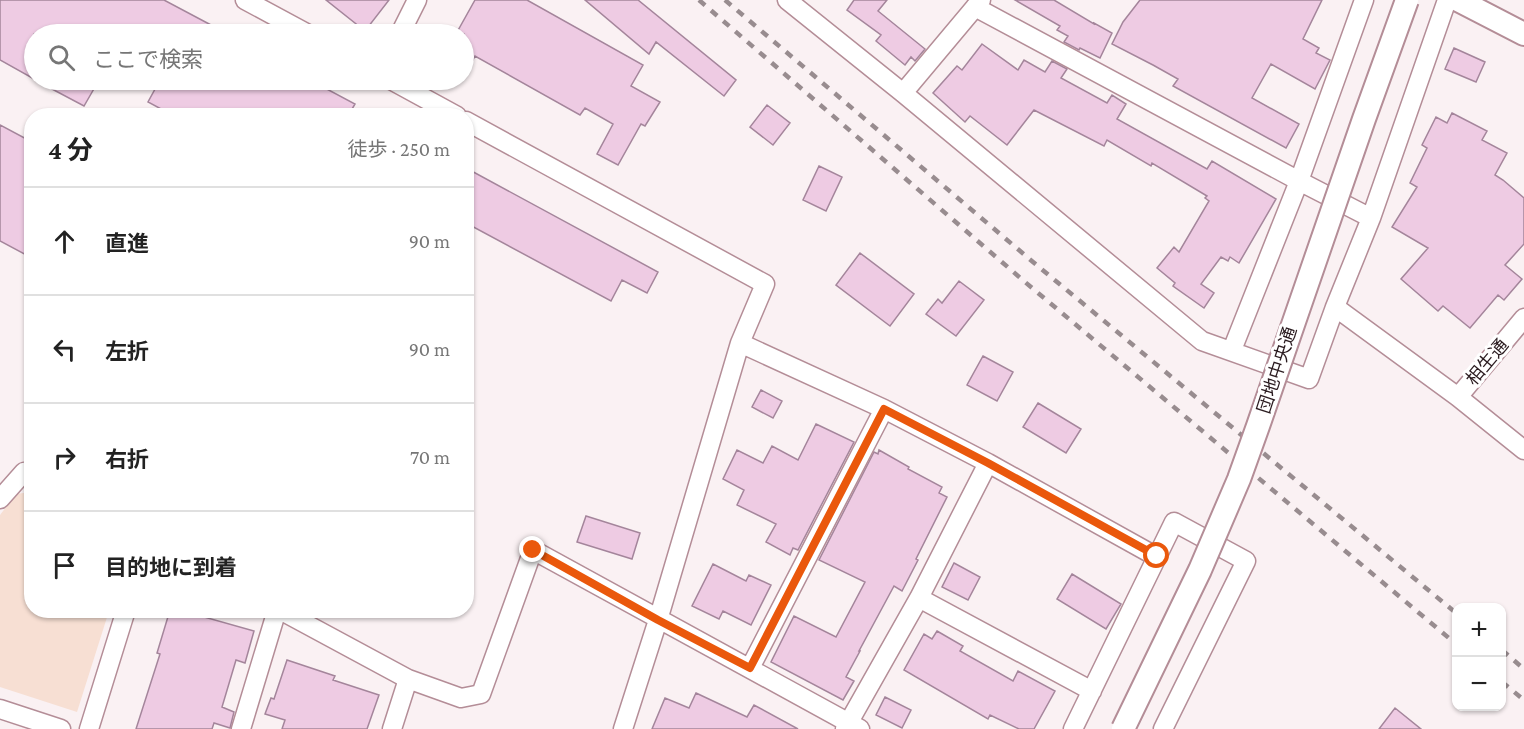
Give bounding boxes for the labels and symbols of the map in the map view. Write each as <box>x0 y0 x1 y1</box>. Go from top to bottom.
street label: 団地中央通 <box>1254 324 1300 416</box>
street label: 相生通 <box>1462 335 1512 389</box>
route end <box>519 536 545 562</box>
route start <box>1143 542 1169 568</box>

